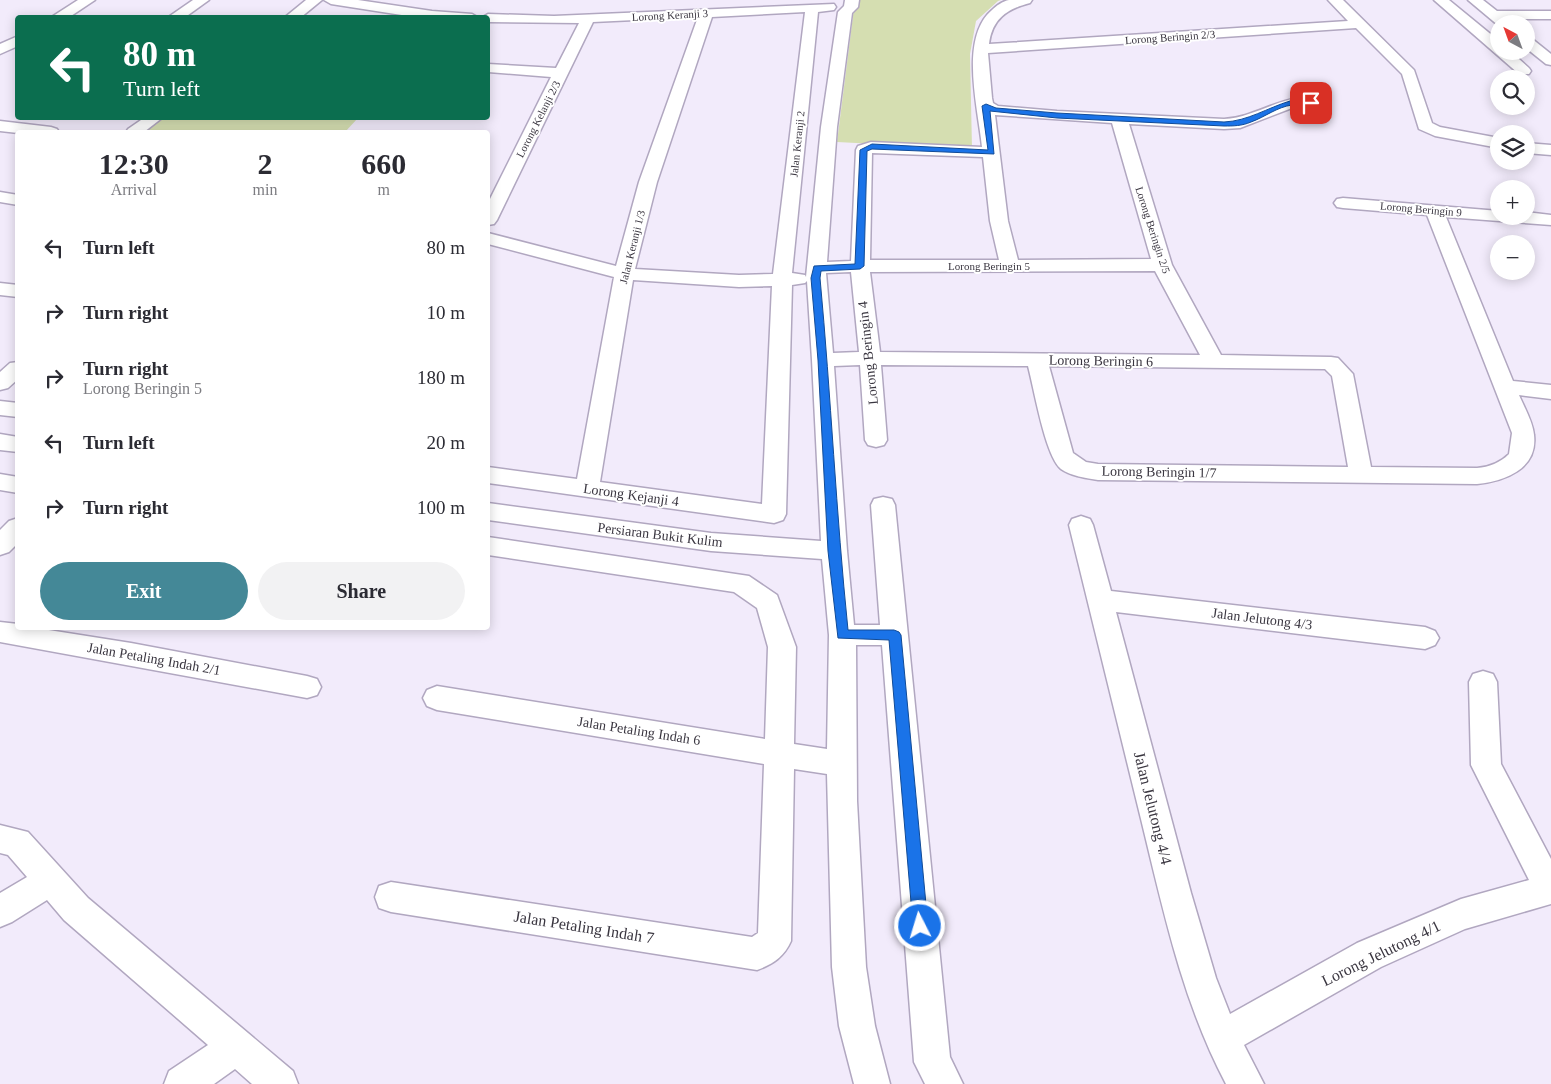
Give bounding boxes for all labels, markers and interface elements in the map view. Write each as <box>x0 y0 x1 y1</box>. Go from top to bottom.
street label: Lorong Keranji 3 <box>632 7 709 23</box>
north arrow <box>1490 15 1535 60</box>
map controls <box>1490 15 1535 280</box>
street label: Lorong Beringin 2/3 <box>1124 28 1216 46</box>
icon: left <box>40 35 105 100</box>
text: 80 m <box>123 35 196 74</box>
button: search <box>1490 70 1535 115</box>
text: Turn left <box>123 76 200 101</box>
street label: Lorong Kelanji 2/3 <box>514 78 563 159</box>
pin <box>1290 82 1332 124</box>
icon: arrive <box>1297 89 1325 117</box>
street label: Jalan Keranji 2 <box>788 110 806 178</box>
button: layers <box>1490 125 1535 170</box>
text: 12:30 <box>99 147 169 180</box>
text: 2 <box>257 147 272 180</box>
text: 660 <box>361 147 406 180</box>
button: + <box>1490 180 1535 225</box>
text: Arrival <box>111 181 157 198</box>
text: min <box>253 181 277 198</box>
text: m <box>377 181 390 198</box>
street label: Lorong Beringin 2/5 <box>1133 185 1173 275</box>
street label: Lorong Beringin 9 <box>1380 199 1463 219</box>
street label: Jalan Keranji 1/3 <box>617 209 647 285</box>
icon: left <box>40 234 68 262</box>
button: − <box>1490 235 1535 280</box>
text: Turn left <box>83 237 155 258</box>
text: 80 m <box>426 237 465 258</box>
street label: Lorong Beringin 5 <box>948 260 1030 272</box>
icon: right <box>40 299 68 327</box>
street label: Lorong Beringin 4 <box>855 300 881 406</box>
text: Turn right <box>83 302 168 323</box>
text: 10 m <box>426 302 465 323</box>
street label: Lorong Beringin 6 <box>1049 353 1153 369</box>
text: Turn right <box>83 358 168 379</box>
icon: right <box>40 364 68 392</box>
text: 180 m <box>417 367 465 388</box>
text: Lorong Beringin 5 <box>83 380 202 397</box>
icon: left <box>40 429 68 457</box>
text: Turn left <box>83 432 155 453</box>
text: 20 m <box>426 432 465 453</box>
street label: Lorong Beringin 1/7 <box>1101 463 1217 481</box>
street label: Lorong Kejanji 4 <box>582 481 680 509</box>
icon: right <box>40 494 68 522</box>
text: Turn right <box>83 497 168 518</box>
text: 100 m <box>417 497 465 518</box>
street label: Persiaran Bukit Kulim <box>597 520 724 550</box>
button: Exit <box>40 562 248 620</box>
button: Share <box>258 562 465 620</box>
street label: Jalan Jelutong 4/3 <box>1211 605 1313 633</box>
street label: Jalan Petaling Indah 2/1 <box>86 640 222 678</box>
street label: Jalan Petaling Indah 6 <box>577 714 701 748</box>
street label: Jalan Jelutong 4/4 <box>1130 750 1175 866</box>
position arrow <box>893 899 945 951</box>
street label: Jalan Petaling Indah 7 <box>513 908 655 947</box>
street label: Lorong Jelutong 4/1 <box>1319 917 1443 990</box>

